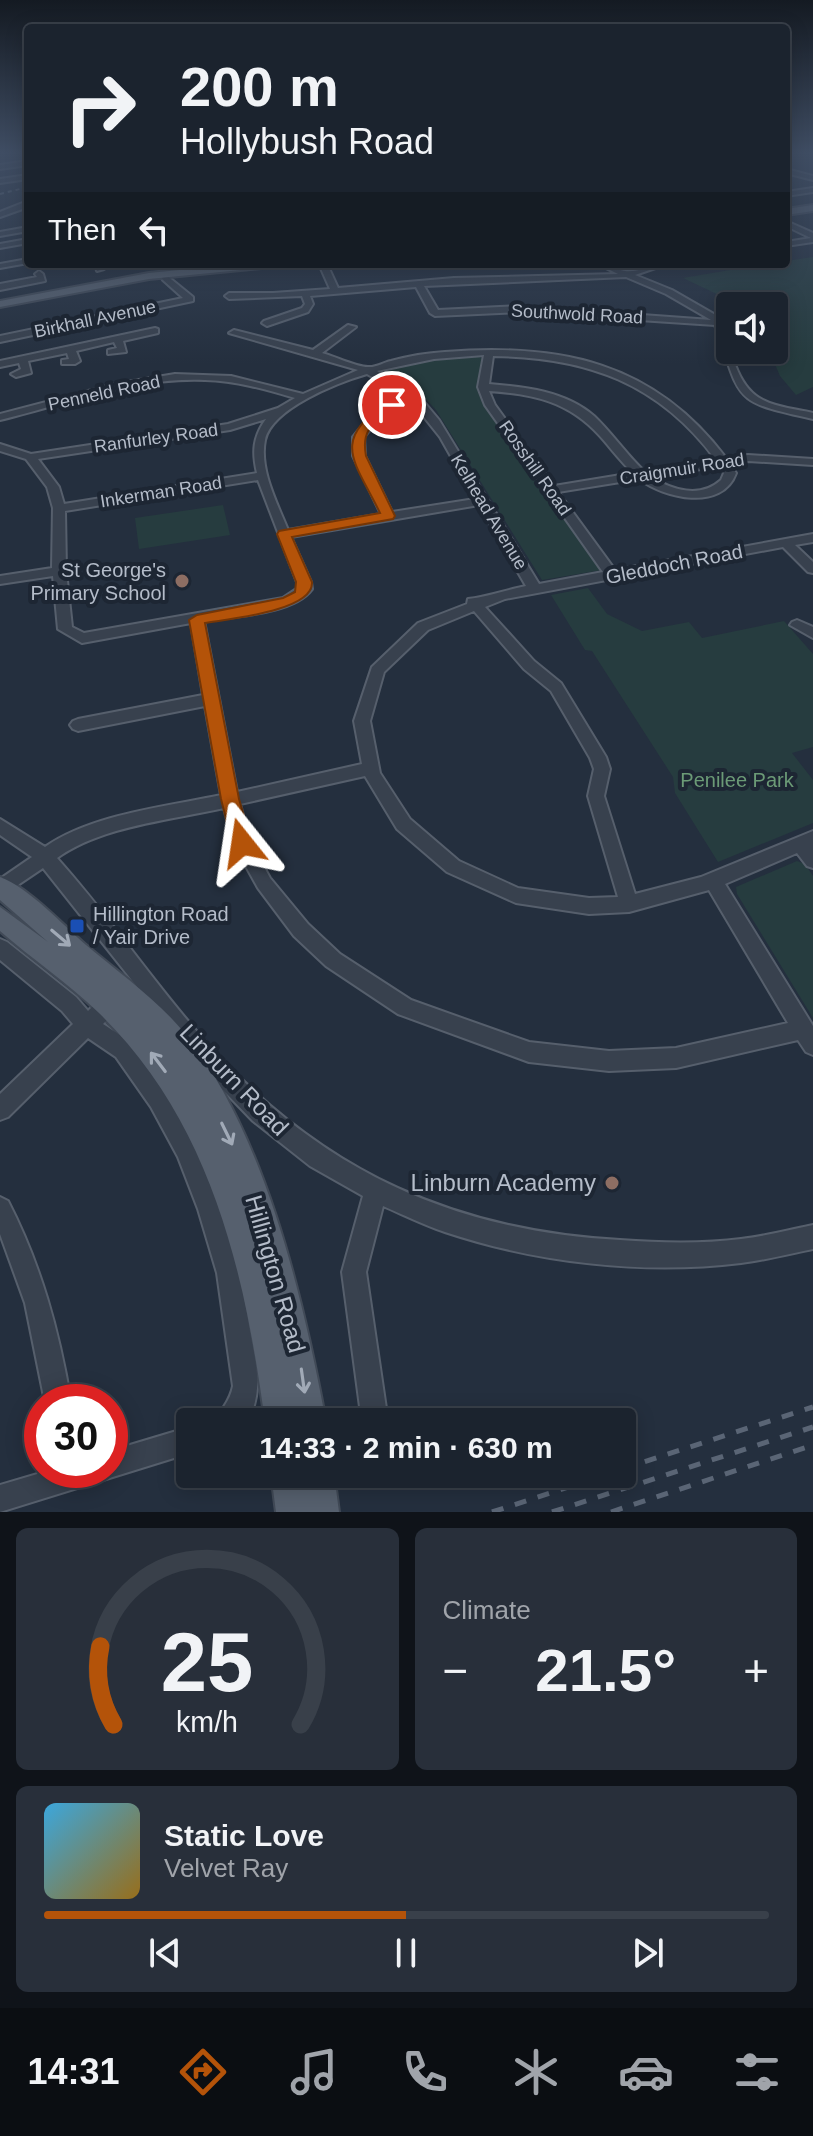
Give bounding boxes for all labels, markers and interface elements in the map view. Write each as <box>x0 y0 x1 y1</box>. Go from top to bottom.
text: 200 m <box>180 55 339 118</box>
icon: right <box>48 56 152 160</box>
text: Hollybush Road <box>180 121 434 162</box>
icon: left <box>132 208 176 252</box>
text: Then <box>48 213 116 246</box>
map controls <box>716 292 788 364</box>
button: sound <box>716 292 788 364</box>
street label: Birkhall Avenue <box>32 296 158 342</box>
street label: Southwold Road <box>511 301 643 327</box>
street label: Penneld Road <box>46 371 162 415</box>
pin <box>358 371 426 439</box>
icon: arrive <box>370 383 414 427</box>
street label: Rosshill Road <box>495 417 575 519</box>
street label: Ranfurley Road <box>93 419 219 457</box>
street label: Craigmuir Road <box>618 449 746 489</box>
street label: Kelhead Avenue <box>447 451 531 573</box>
street label: Inkerman Road <box>99 472 223 512</box>
street label: Gleddoch Road <box>604 540 744 588</box>
place label: St George's Primary School <box>30 559 166 604</box>
marker: St George's Primary School <box>173 572 191 590</box>
park label: Penilee Park <box>680 769 795 791</box>
position arrow <box>200 801 284 885</box>
place label: Hillington Road / Yair Drive <box>93 903 229 948</box>
marker: Hillington Road / Yair Drive <box>68 917 86 935</box>
one-way arrow <box>50 929 71 947</box>
street label: Linburn Road <box>175 1018 294 1141</box>
one-way arrow <box>149 1051 166 1073</box>
one-way arrow <box>220 1121 235 1145</box>
place label: Linburn Academy <box>411 1169 596 1196</box>
marker: Linburn Academy <box>603 1174 621 1192</box>
street label: Hillington Road <box>240 1192 311 1356</box>
one-way arrow <box>296 1368 311 1394</box>
speed limit sign: 30 <box>24 1384 128 1488</box>
text: 14:33 · 2 min · 630 m <box>259 1431 553 1464</box>
text: Climate <box>443 1595 531 1625</box>
text: 25 <box>161 1616 254 1709</box>
text: 21.5° <box>535 1637 676 1704</box>
text: − <box>443 1646 468 1695</box>
text: + <box>743 1646 769 1695</box>
text: km/h <box>176 1706 238 1738</box>
text: Static Love <box>164 1819 324 1852</box>
text: Velvet Ray <box>164 1853 288 1883</box>
icon: previous <box>143 1931 187 1975</box>
icon: pause <box>384 1931 428 1975</box>
icon: next <box>626 1931 670 1975</box>
icon: directions <box>175 2044 231 2100</box>
icon: music <box>286 2044 342 2100</box>
icon: phone <box>397 2044 453 2100</box>
icon: climate <box>508 2044 564 2100</box>
icon: car <box>618 2044 674 2100</box>
icon: filters <box>729 2044 785 2100</box>
text: 14:31 <box>27 2051 120 2092</box>

